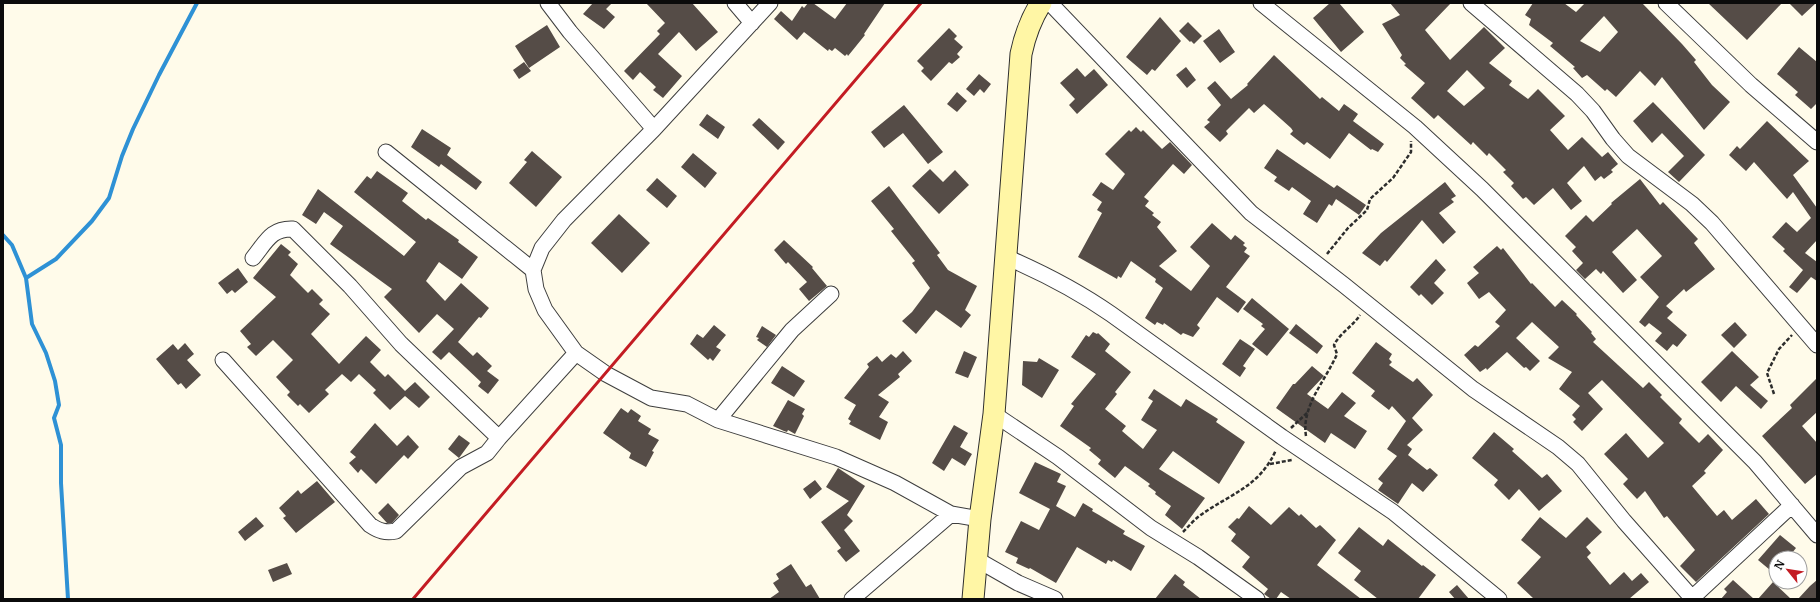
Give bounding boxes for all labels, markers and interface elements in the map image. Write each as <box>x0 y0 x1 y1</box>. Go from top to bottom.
north arrow <box>1768 550 1808 590</box>
text: N <box>1771 557 1788 572</box>

